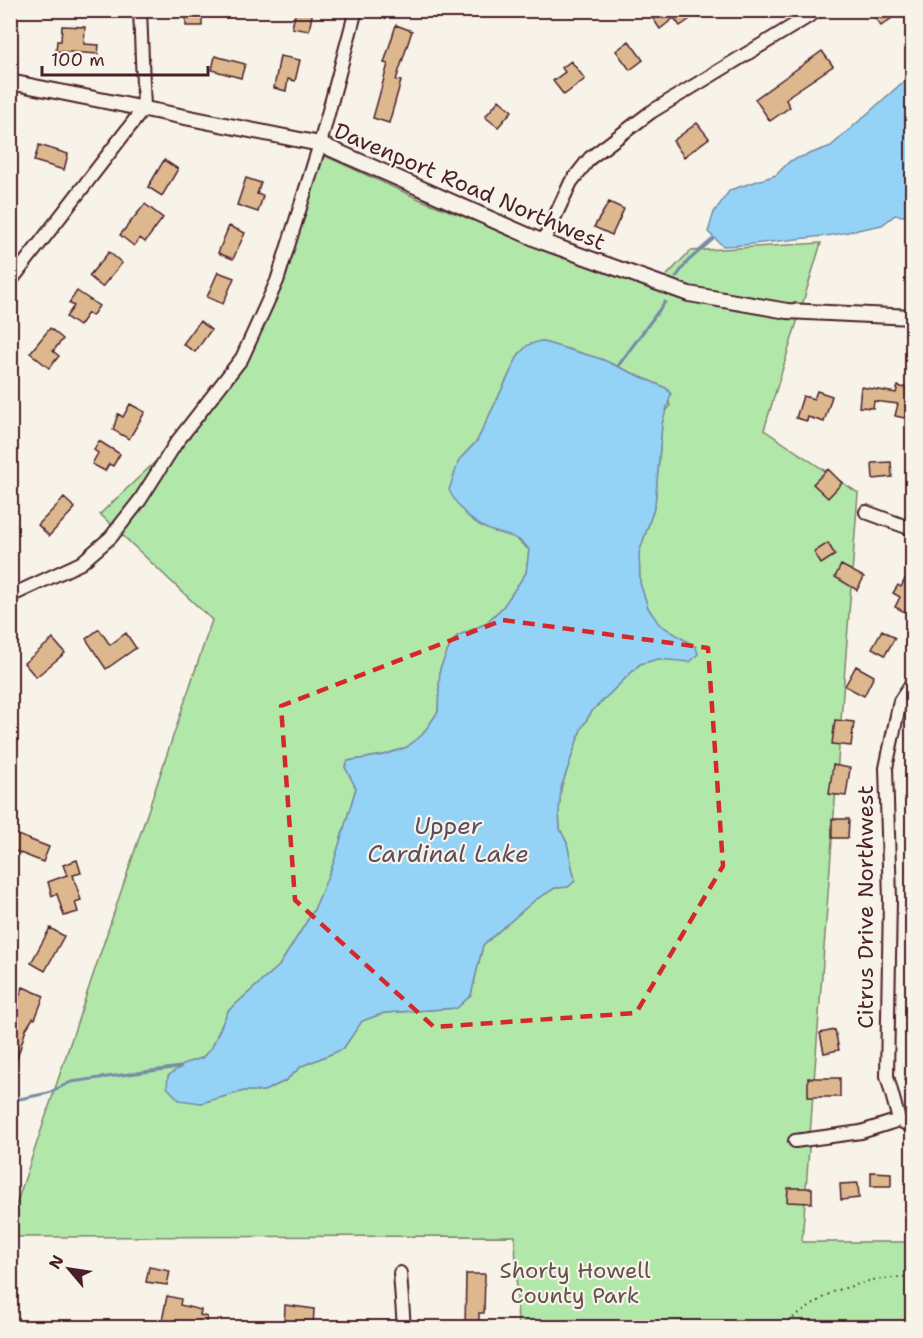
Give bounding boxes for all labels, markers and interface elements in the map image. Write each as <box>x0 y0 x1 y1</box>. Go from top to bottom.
scale bar <box>42 39 208 77</box>
text: 100 m <box>51 48 105 72</box>
street label: Davenport Road Northwest <box>330 116 610 257</box>
street label: Citrus Drive Northwest <box>851 785 880 1029</box>
water label: Upper Cardinal Lake <box>367 810 529 870</box>
north arrow <box>39 1239 99 1299</box>
text: N <box>44 1251 69 1273</box>
park label: Shorty Howell County Park <box>499 1256 651 1310</box>

